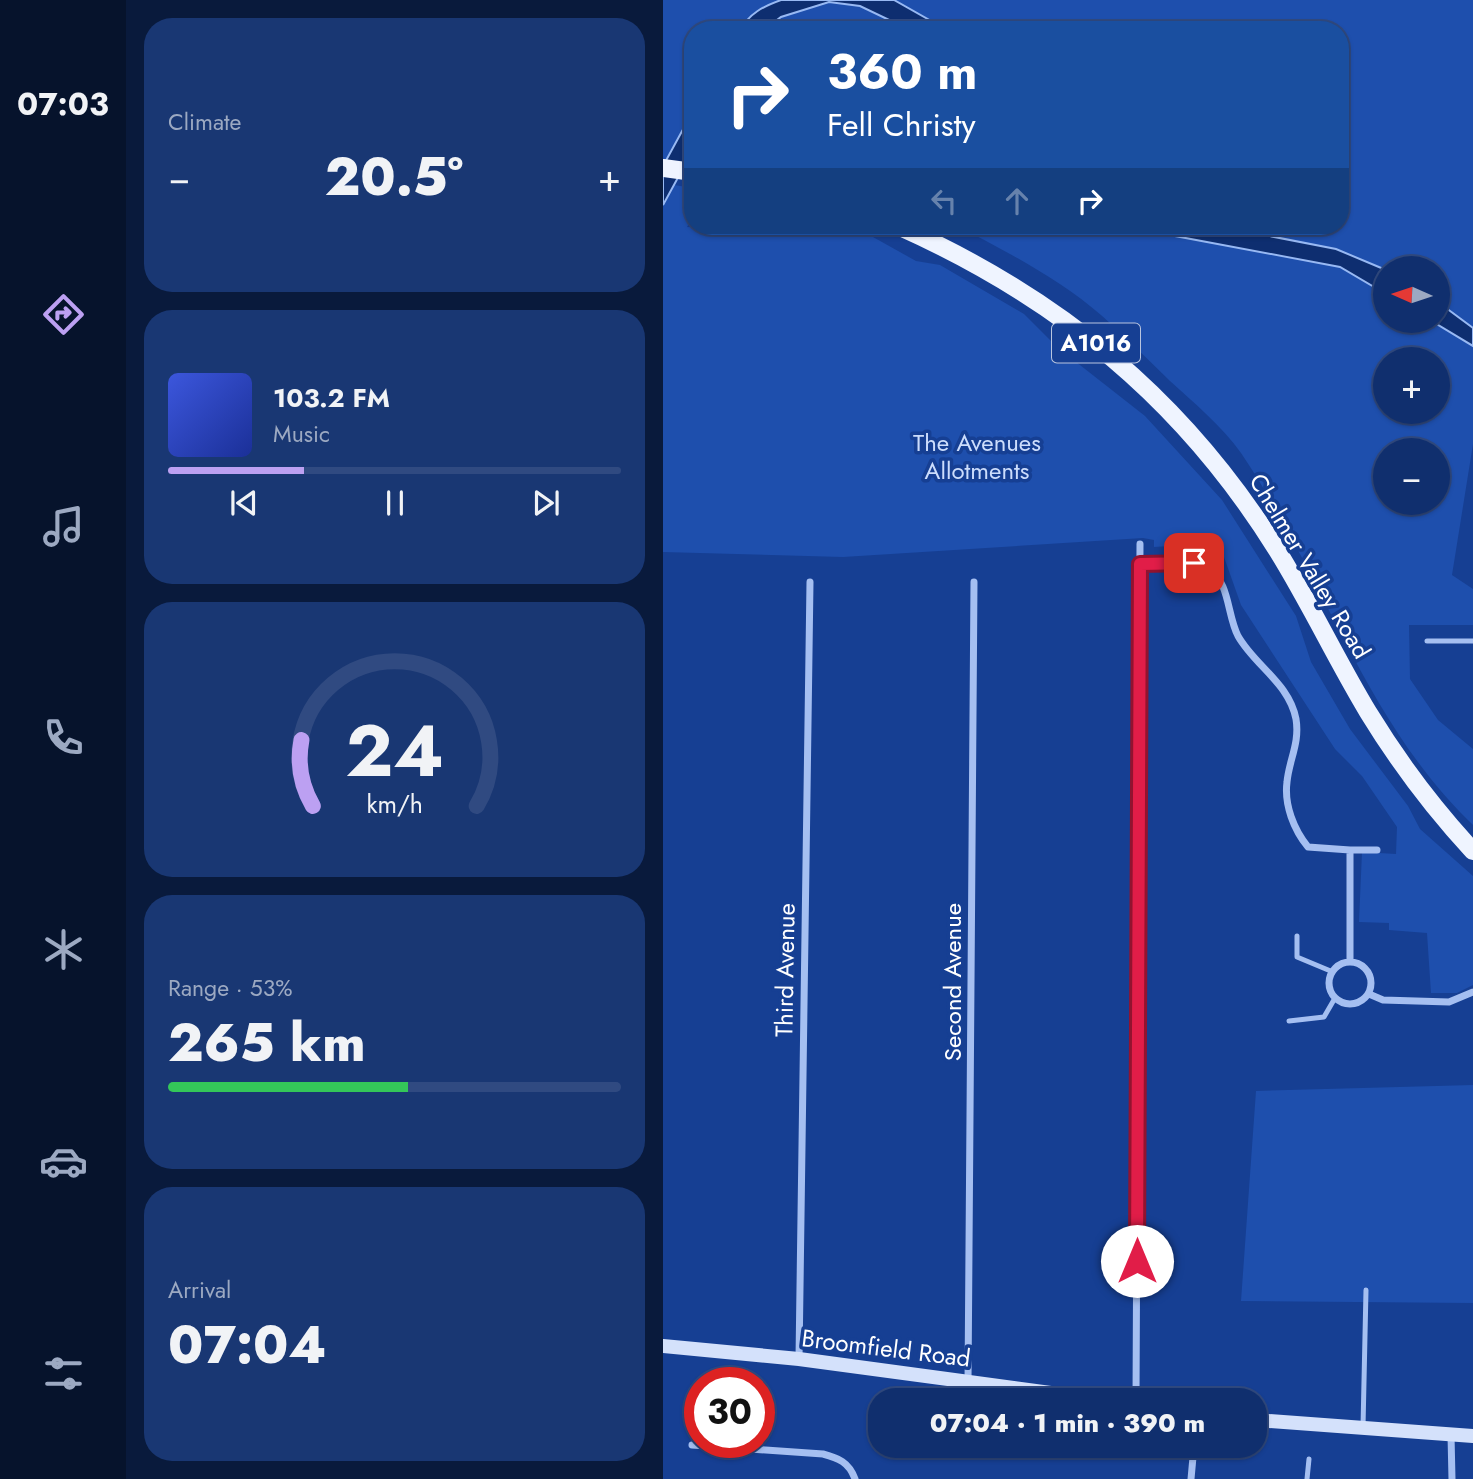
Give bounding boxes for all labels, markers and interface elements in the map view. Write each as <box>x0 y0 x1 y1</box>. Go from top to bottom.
text: 360 m <box>827 37 978 107</box>
icon: right <box>712 49 803 140</box>
text: 07:03 <box>17 81 109 127</box>
text: Fell Christy <box>827 102 976 148</box>
text: Climate <box>168 105 241 139</box>
text: 20.5° <box>325 139 463 215</box>
text: − <box>168 150 190 205</box>
text: + <box>598 150 621 205</box>
icon: left <box>925 182 963 220</box>
icon: ahead <box>998 182 1036 220</box>
icon: right <box>1071 182 1109 220</box>
north arrow <box>1373 256 1451 332</box>
map controls <box>1373 256 1450 515</box>
icon: directions <box>39 290 88 339</box>
road number: A1016 <box>1052 324 1140 362</box>
button: + <box>1373 347 1450 424</box>
text: 103.2 FM <box>273 379 390 417</box>
text: Music <box>273 417 330 451</box>
park label: The Avenues Allotments <box>913 425 1041 488</box>
button: − <box>1373 438 1450 515</box>
street label: Chelmer Valley Road <box>1241 467 1379 665</box>
icon: previous <box>225 484 263 522</box>
icon: pause <box>376 484 414 522</box>
icon: next <box>527 484 565 522</box>
icon: music <box>39 502 88 551</box>
pin <box>1164 533 1224 593</box>
icon: arrive <box>1175 544 1213 582</box>
text: 24 <box>345 698 444 803</box>
icon: phone <box>39 713 88 762</box>
text: km/h <box>366 785 423 821</box>
street label: Third Avenue <box>766 903 804 1037</box>
street label: Second Avenue <box>935 903 970 1061</box>
icon: climate <box>39 925 88 974</box>
text: Range · 53% <box>168 971 292 1005</box>
text: 265 km <box>168 1005 366 1081</box>
icon: car <box>39 1137 88 1186</box>
position arrow <box>1100 1224 1174 1298</box>
text: Arrival <box>168 1273 231 1307</box>
text: 07:04 <box>168 1307 327 1383</box>
street label: Broomfield Road <box>800 1320 972 1376</box>
icon: filters <box>39 1349 88 1398</box>
speed limit sign: 30 <box>684 1367 775 1458</box>
text: 07:04 · 1 min · 390 m <box>930 1404 1205 1442</box>

